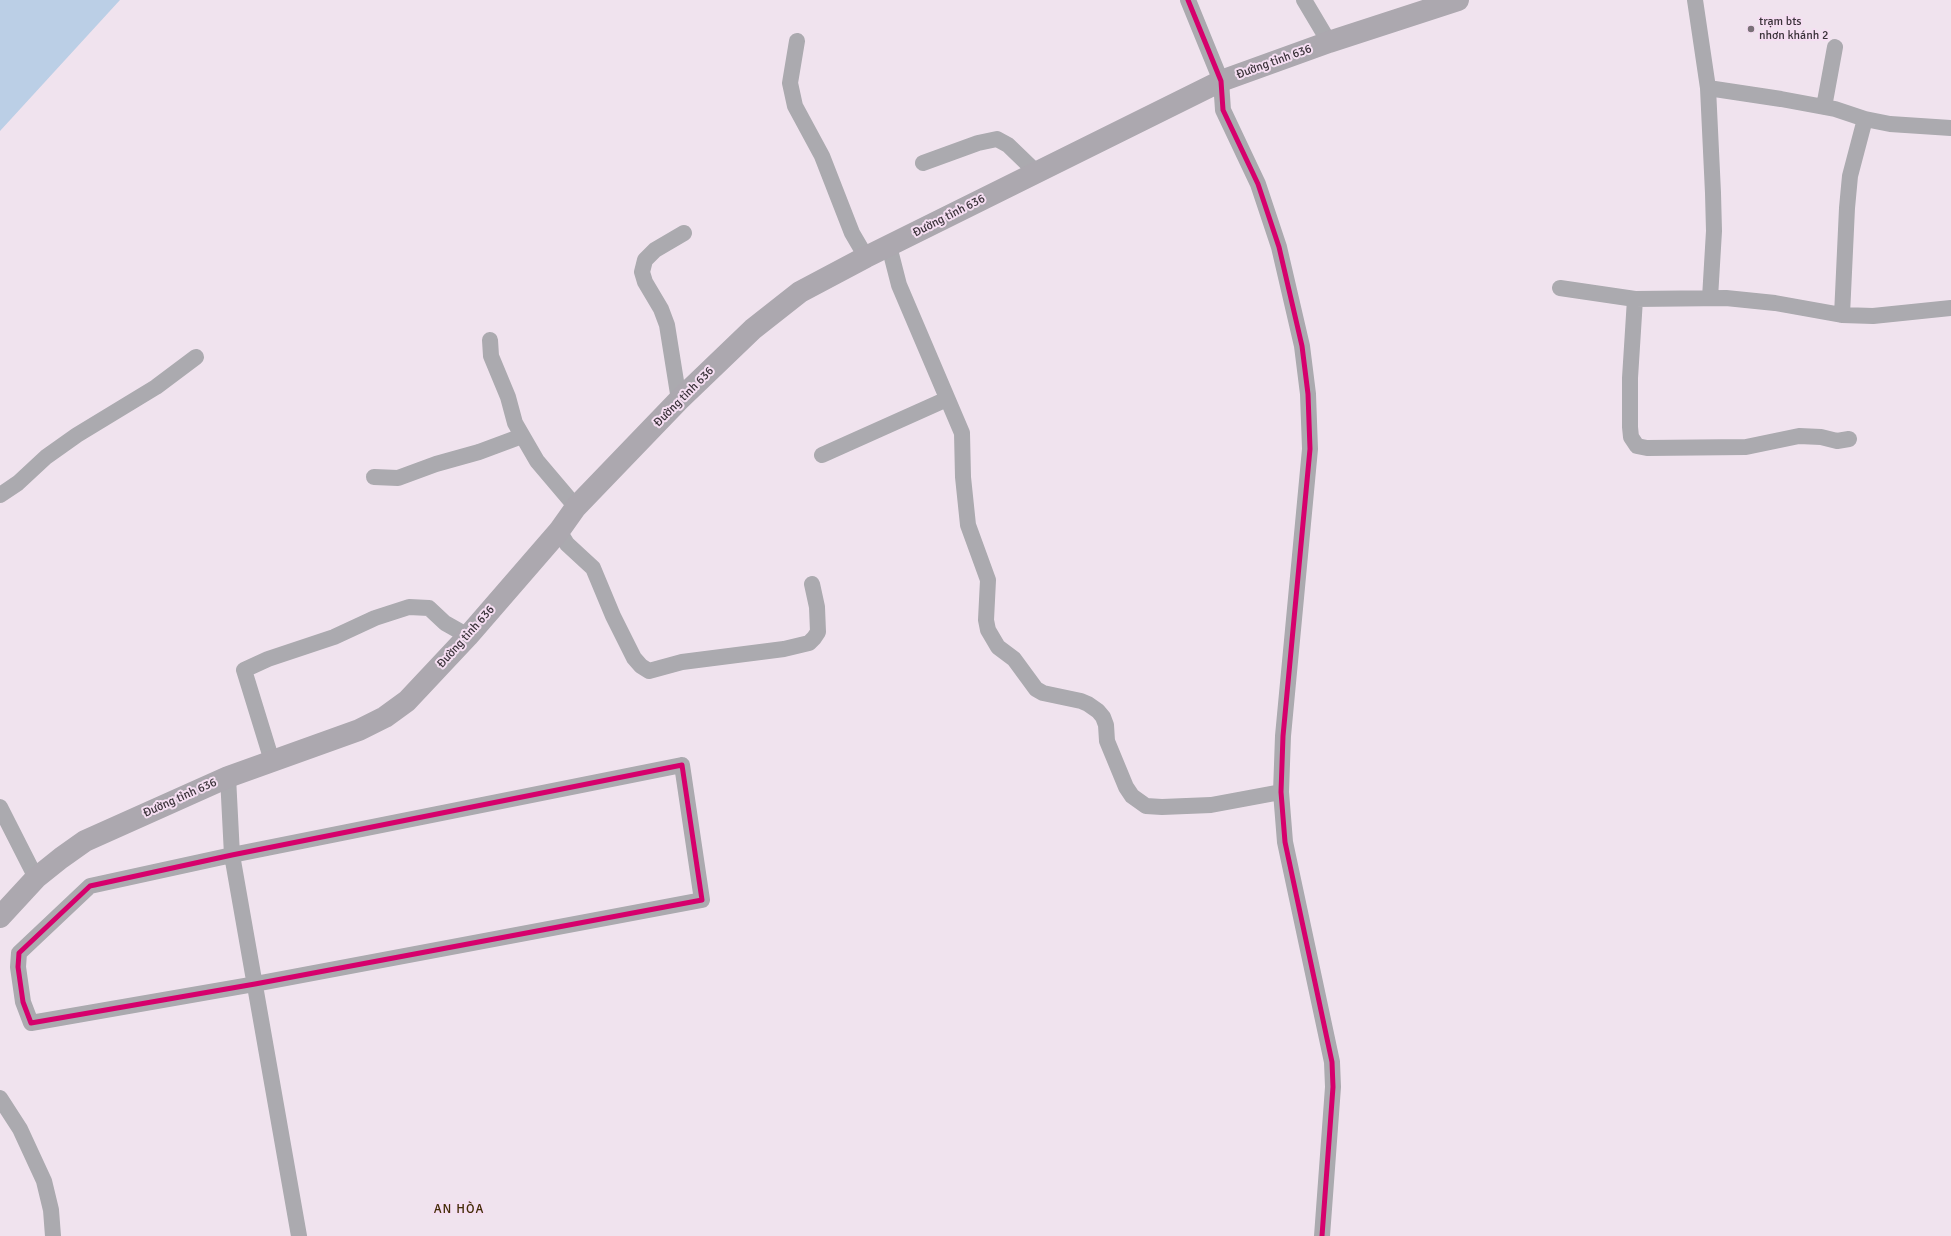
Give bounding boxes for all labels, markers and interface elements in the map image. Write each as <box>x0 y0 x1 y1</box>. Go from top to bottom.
place label: trạm bts nhơn khánh 2 <box>1759 15 1828 43</box>
marker: trạm bts nhơn khánh 2 <box>1746 24 1756 34</box>
street label: Đường tỉnh 636 <box>1234 42 1314 82</box>
street label: Đường tỉnh 636 <box>911 192 987 240</box>
street label: Đường tỉnh 636 <box>651 364 717 430</box>
street label: Đường tỉnh 636 <box>434 603 498 671</box>
street label: Đường tỉnh 636 <box>141 775 219 821</box>
district label: AN HÒA <box>434 1202 484 1218</box>

